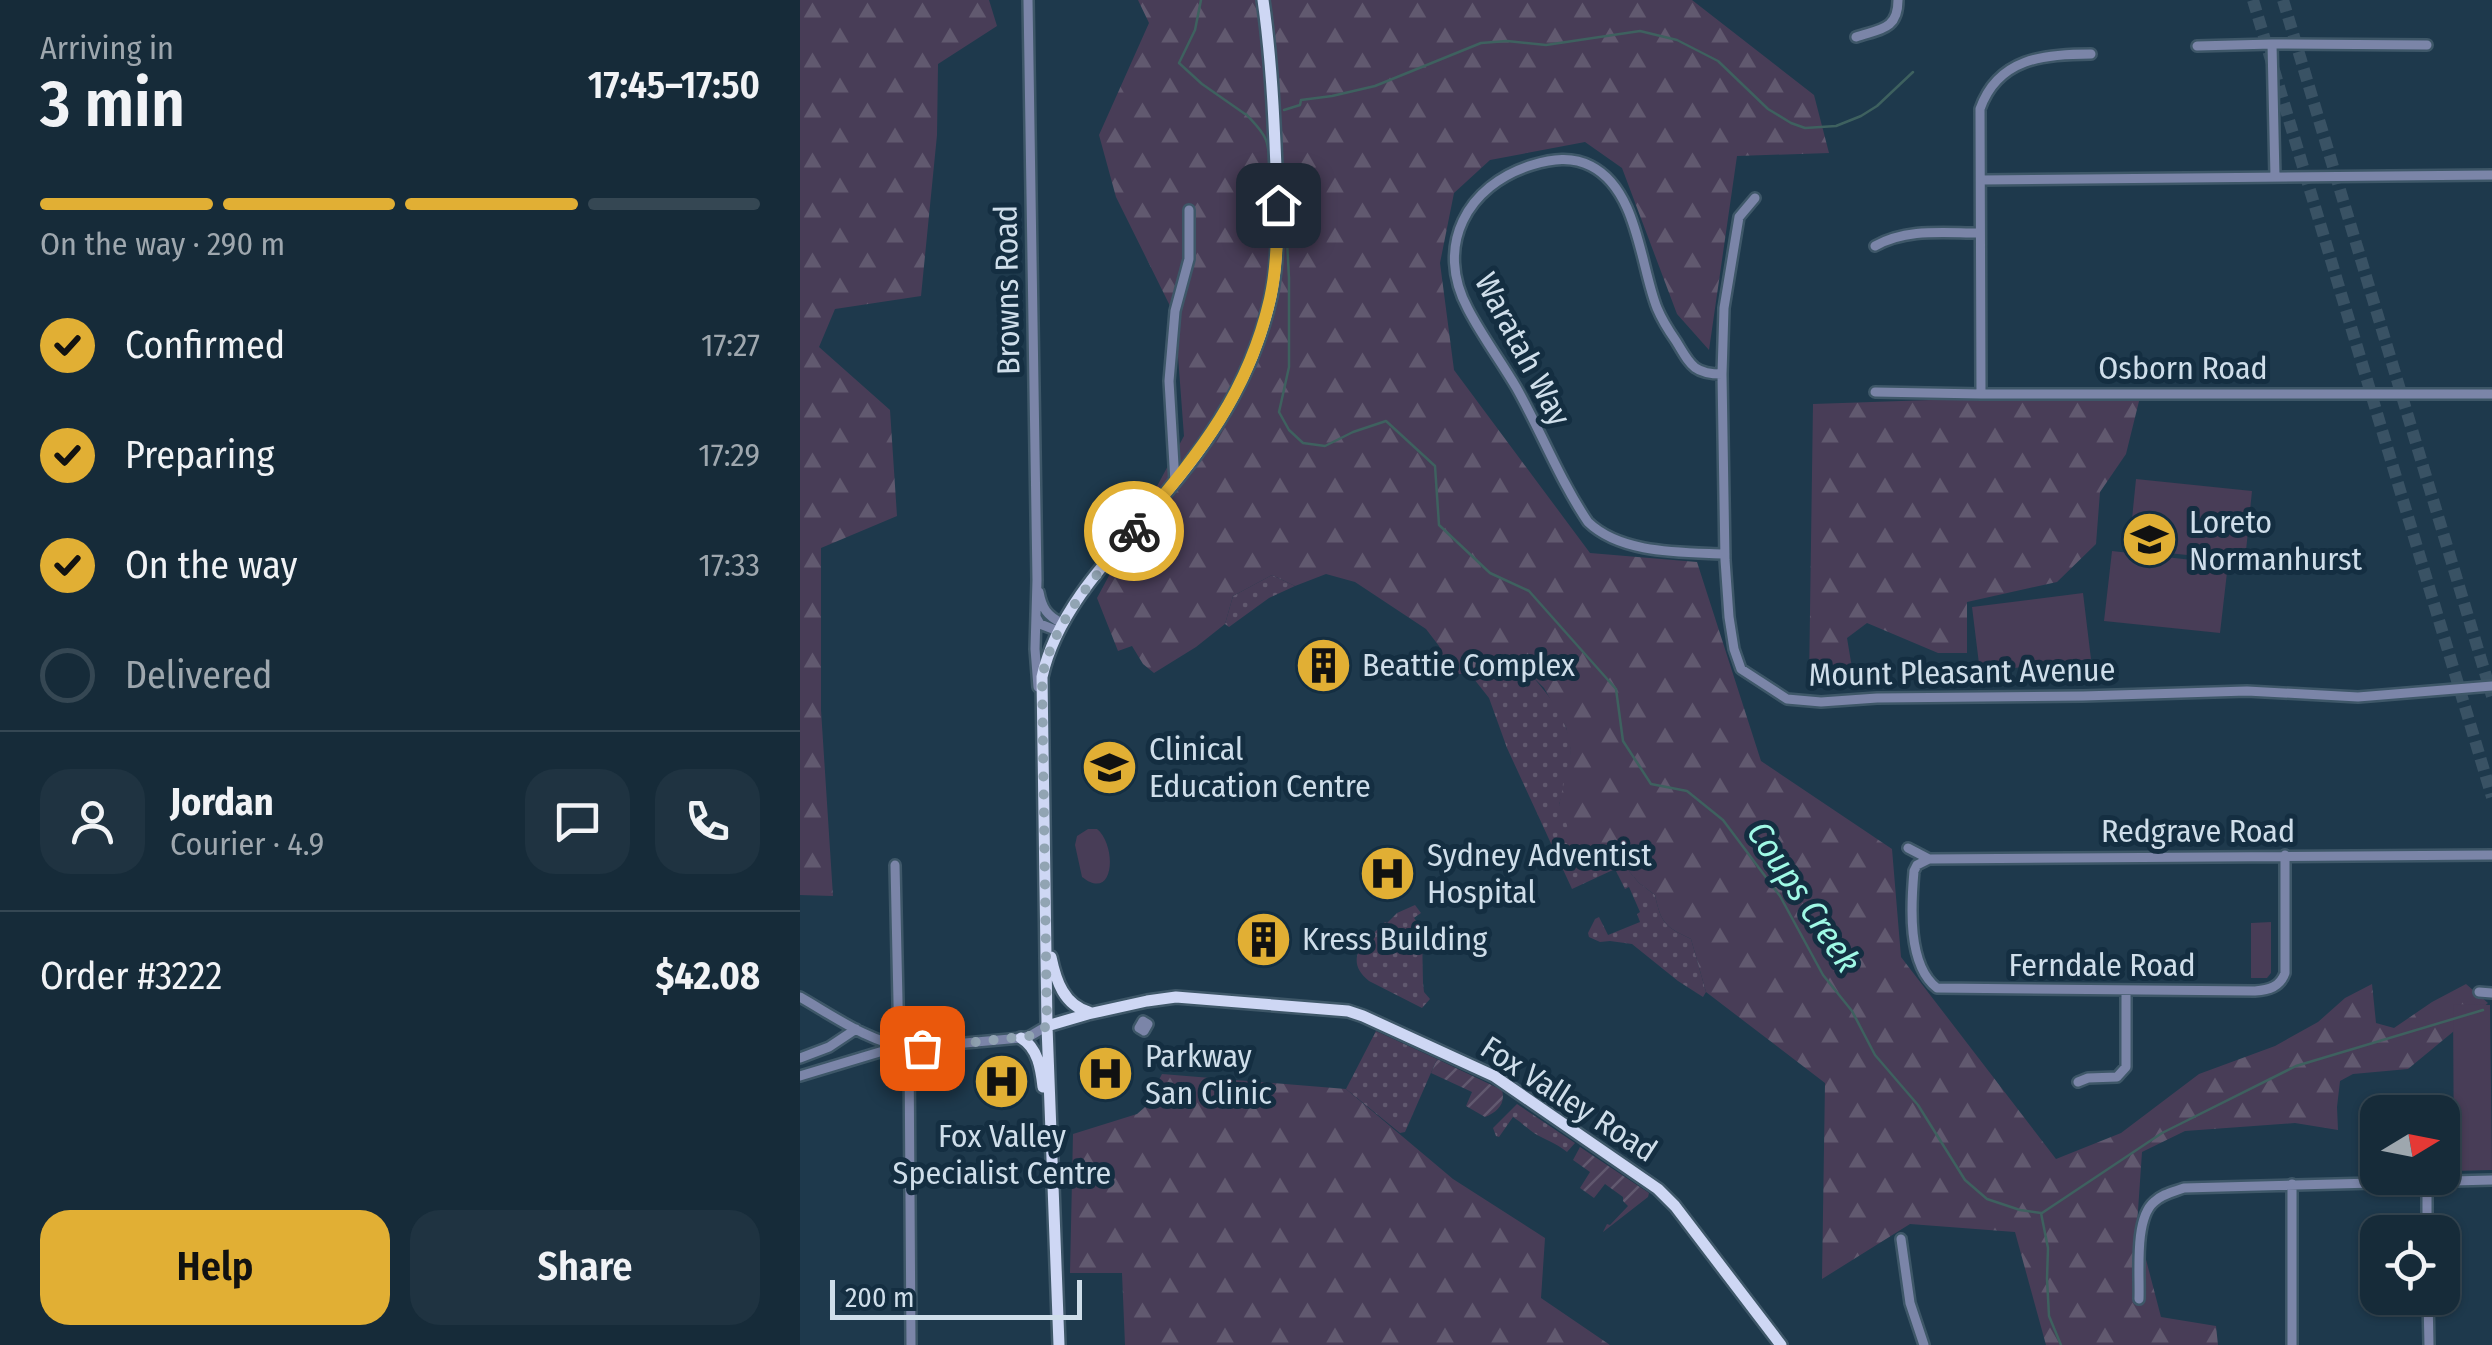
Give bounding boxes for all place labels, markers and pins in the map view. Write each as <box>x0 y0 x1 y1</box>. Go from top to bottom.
pin <box>1236 163 1321 248</box>
place label: Loreto Normanhurst <box>2189 503 2363 578</box>
school or university icon: Loreto Normanhurst <box>2120 510 2180 570</box>
building icon: Beattie Complex <box>1293 635 1353 695</box>
place label: Beattie Complex <box>1362 646 1575 684</box>
place label: Clinical Education Centre <box>1149 730 1371 805</box>
school or university icon: Clinical Education Centre <box>1080 737 1140 797</box>
place label: Sydney Adventist Hospital <box>1427 836 1652 911</box>
hospital icon: Sydney Adventist Hospital <box>1358 843 1418 903</box>
building icon: Kress Building <box>1233 909 1293 969</box>
place label: Kress Building <box>1302 920 1487 958</box>
pin <box>880 1006 965 1091</box>
place label: Parkway San Clinic <box>1145 1037 1272 1112</box>
hospital icon: Parkway San Clinic <box>1076 1044 1136 1104</box>
hospital icon: Fox Valley Specialist Centre <box>972 1052 1032 1112</box>
place label: Fox Valley Specialist Centre <box>893 1117 1111 1192</box>

